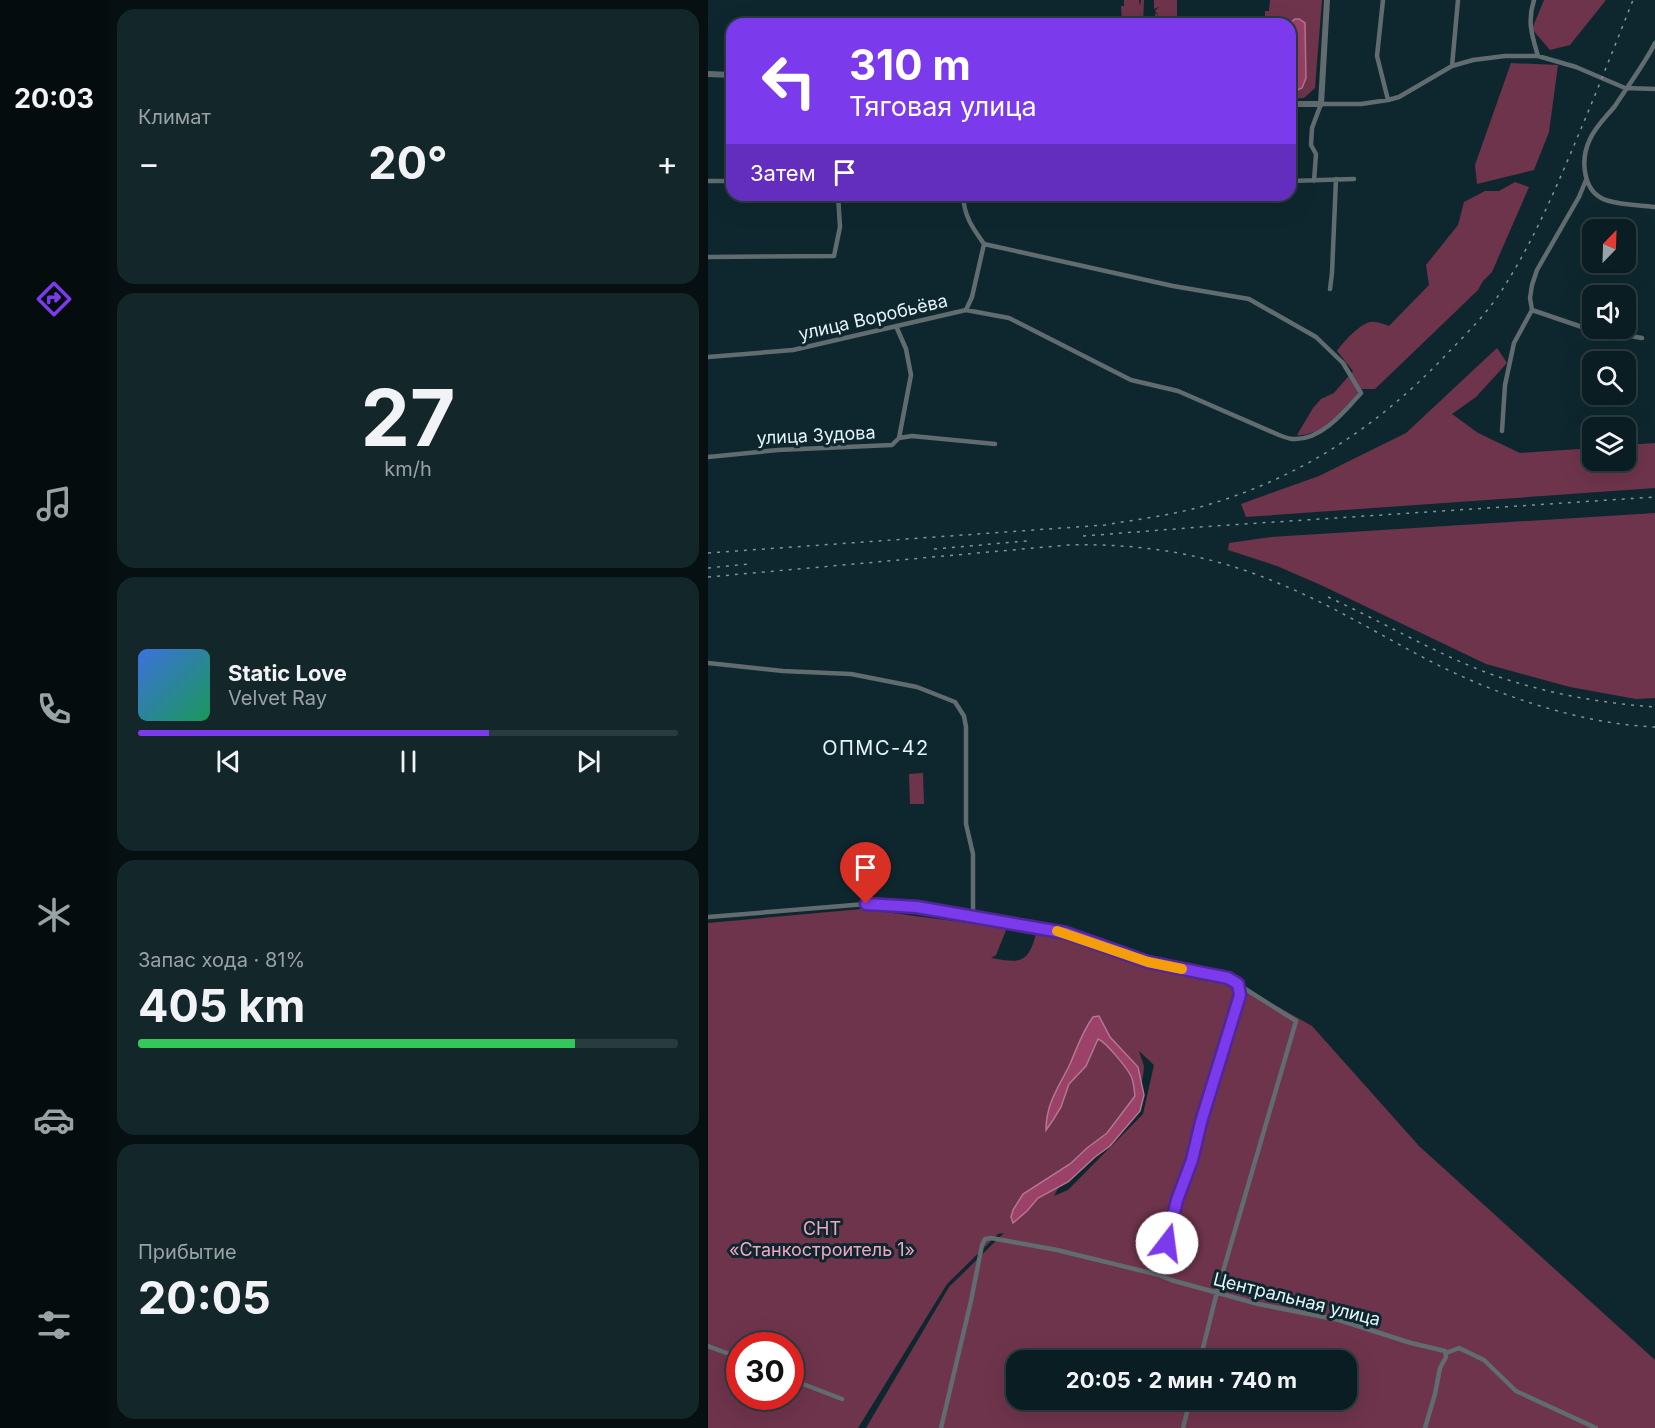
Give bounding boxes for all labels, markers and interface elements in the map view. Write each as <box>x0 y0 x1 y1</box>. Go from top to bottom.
text: 310 m <box>849 39 971 90</box>
icon: left <box>750 42 828 120</box>
text: 20:03 <box>14 82 94 115</box>
text: Тяговая улица <box>849 90 1037 123</box>
text: Климат <box>138 105 211 129</box>
text: 20° <box>368 135 448 190</box>
text: − <box>138 143 160 183</box>
text: + <box>656 143 678 183</box>
icon: arrive <box>828 156 861 189</box>
text: Затем <box>750 160 816 186</box>
north arrow <box>1582 219 1636 273</box>
map controls <box>1582 219 1636 471</box>
icon: directions <box>33 278 75 320</box>
button: sound <box>1582 285 1636 339</box>
street label: улица Воробьёва <box>797 290 949 344</box>
button: search <box>1582 351 1636 405</box>
text: 27 <box>361 370 455 465</box>
button: layers <box>1582 417 1636 471</box>
street label: улица Зудова <box>756 421 876 449</box>
text: km/h <box>384 457 432 481</box>
icon: music <box>33 483 75 525</box>
text: Static Love <box>228 660 347 686</box>
text: Velvet Ray <box>228 686 327 710</box>
icon: phone <box>33 688 75 730</box>
district label: ОПМС-42 <box>822 736 930 760</box>
icon: previous <box>212 745 245 778</box>
icon: pause <box>392 745 425 778</box>
icon: next <box>572 745 605 778</box>
pin <box>840 842 891 904</box>
icon: arrive <box>849 851 882 884</box>
icon: climate <box>33 894 75 936</box>
text: Запас хода · 81% <box>138 948 305 972</box>
text: 405 km <box>138 978 305 1033</box>
icon: car <box>33 1099 75 1141</box>
position arrow <box>1135 1211 1199 1275</box>
park label: СНТ «Станкостроитель 1» <box>729 1218 915 1260</box>
text: Прибытие <box>138 1240 237 1264</box>
street label: Центральная улица <box>1211 1268 1383 1330</box>
text: 20:05 <box>138 1270 271 1325</box>
icon: filters <box>33 1304 75 1346</box>
speed limit sign: 30 <box>726 1332 804 1410</box>
text: 20:05 · 2 мин · 740 m <box>1066 1367 1297 1393</box>

